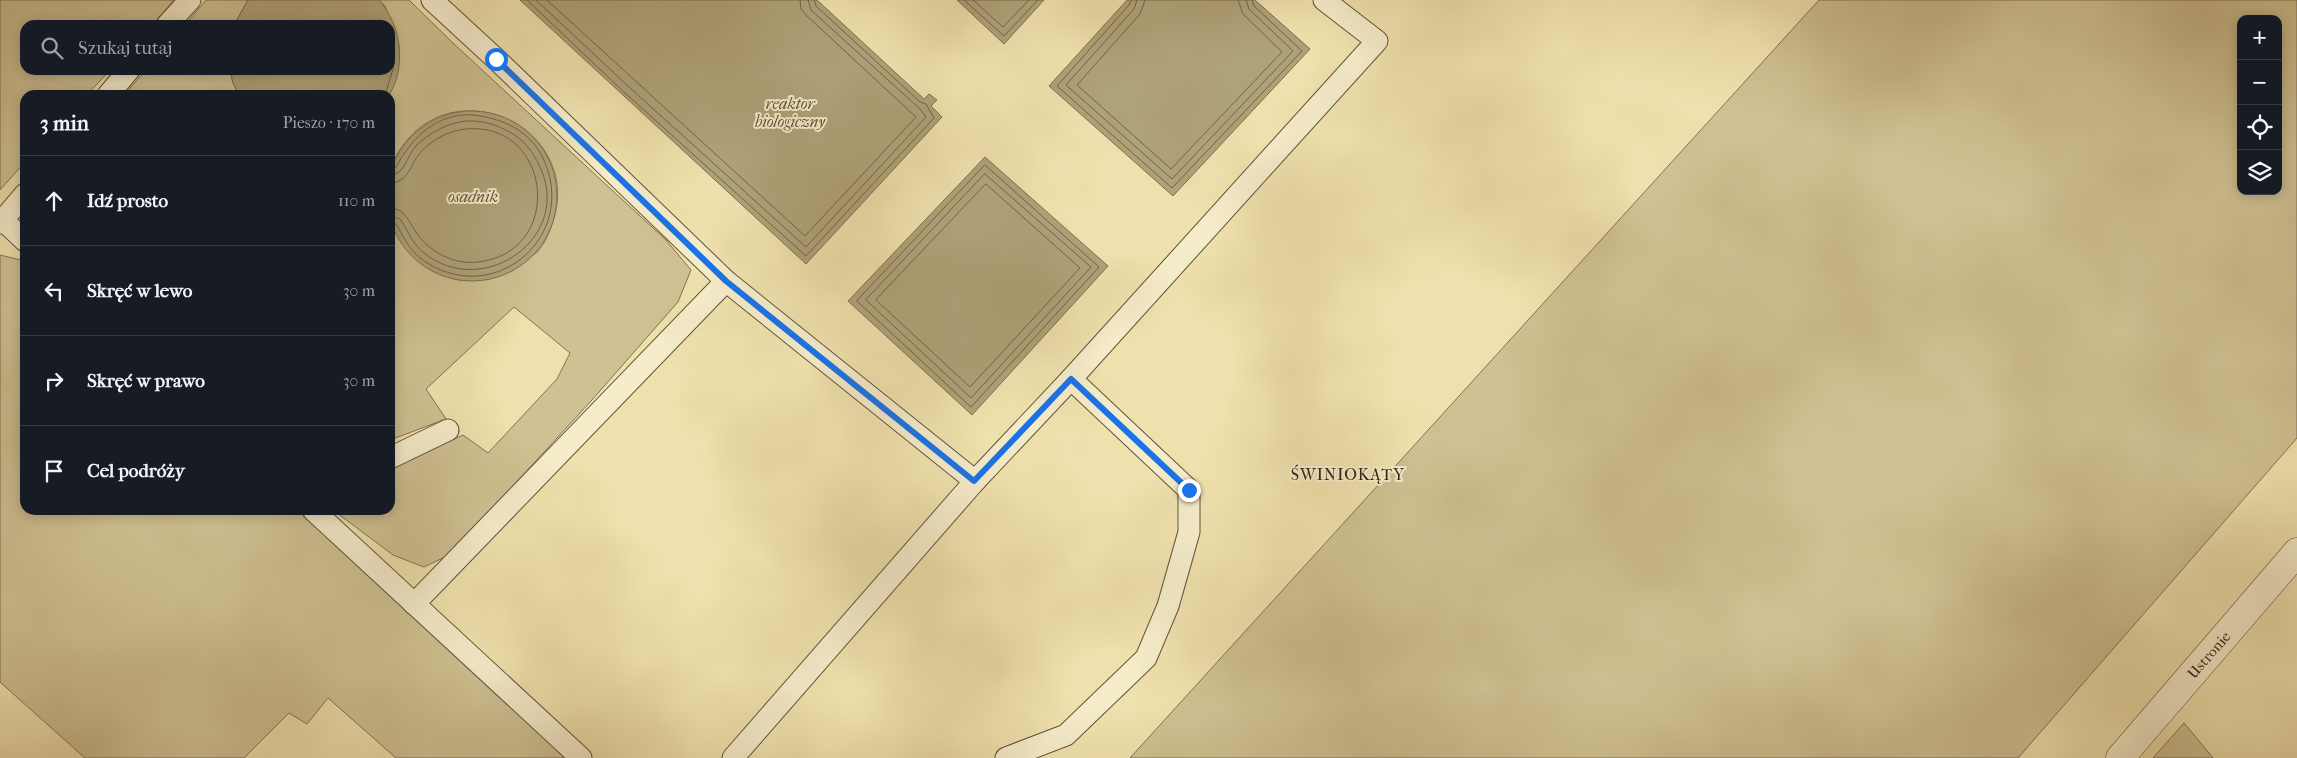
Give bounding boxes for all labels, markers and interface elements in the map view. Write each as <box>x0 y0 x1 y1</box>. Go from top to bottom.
map controls <box>2237 15 2282 195</box>
button: + <box>2237 15 2282 60</box>
search box <box>20 20 395 75</box>
icon: search <box>38 34 66 62</box>
text: Szukaj tutaj <box>78 37 172 59</box>
route start <box>485 48 508 71</box>
button: − <box>2237 60 2282 105</box>
water label: reaktor biologiczny <box>755 94 825 131</box>
button: locate <box>2237 105 2282 150</box>
text: 3 min <box>40 111 89 135</box>
text: Pieszo · 170 m <box>283 113 375 132</box>
button: layers <box>2237 150 2282 195</box>
icon: ahead <box>40 187 68 215</box>
water label: osadnik <box>448 187 498 206</box>
text: Idź prosto <box>87 190 168 212</box>
text: 110 m <box>338 191 375 210</box>
icon: left <box>40 277 68 305</box>
text: Skręć w lewo <box>87 280 193 302</box>
text: 30 m <box>343 281 375 300</box>
icon: right <box>40 367 68 395</box>
text: Skręć w prawo <box>87 370 205 392</box>
text: 30 m <box>343 371 375 390</box>
icon: arrive <box>40 457 68 485</box>
text: Cel podróży <box>87 460 185 482</box>
district label: ŚWINIOKĄTY <box>1291 464 1405 484</box>
route end <box>1178 479 1201 502</box>
street label: Ustronie <box>2184 627 2235 682</box>

